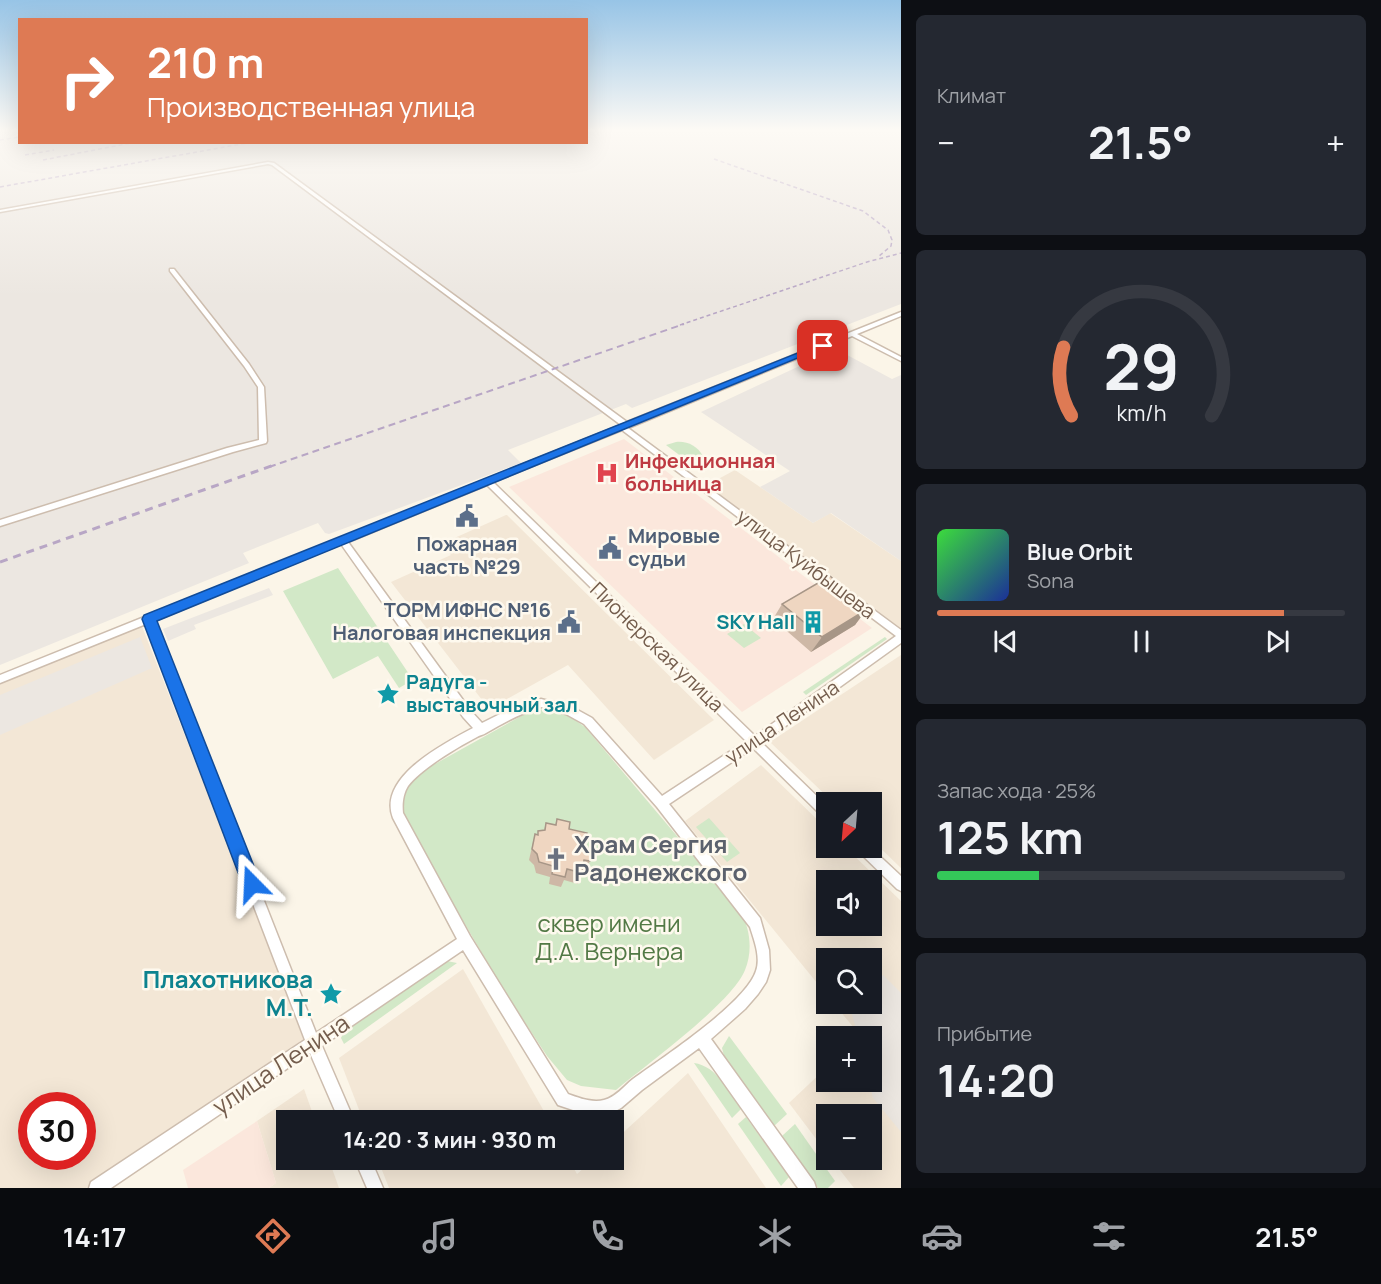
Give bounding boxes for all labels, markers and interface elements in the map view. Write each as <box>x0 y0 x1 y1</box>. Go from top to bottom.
text: 210 m <box>147 33 264 91</box>
icon: right <box>48 42 126 120</box>
text: Климат <box>937 82 1006 109</box>
text: Производственная улица <box>147 88 475 125</box>
text: 21.5° <box>1088 111 1193 173</box>
text: − <box>937 120 955 165</box>
text: + <box>1326 120 1345 165</box>
pin <box>797 320 848 371</box>
text: 29 <box>1103 324 1179 410</box>
icon: arrive <box>806 329 839 362</box>
text: km/h <box>1116 399 1166 428</box>
place label: Инфекционная больница <box>625 447 775 497</box>
hospital icon: Инфекционная больница <box>594 460 620 486</box>
public building icon: Пожарная часть №29 <box>454 503 480 529</box>
street label: улица Куйбышева <box>731 503 881 625</box>
place label: Мировые судьи <box>628 522 720 572</box>
place label: Пожарная часть №29 <box>413 530 521 580</box>
public building icon: Мировые судьи <box>597 535 623 561</box>
text: Blue Orbit <box>1027 537 1133 567</box>
text: Sona <box>1027 567 1074 594</box>
street label: Пионерская улица <box>585 576 730 717</box>
place label: ТОРМ ИФНС №16 Налоговая инспекция <box>333 596 551 646</box>
place label: SKY Hall <box>716 608 795 635</box>
public building icon: ТОРМ ИФНС №16 Налоговая инспекция <box>556 609 582 635</box>
building icon: SKY Hall <box>800 609 826 635</box>
icon: previous <box>989 625 1022 658</box>
icon: pause <box>1125 625 1158 658</box>
icon: next <box>1261 625 1294 658</box>
place label: Радуга - выставочный зал <box>406 668 578 718</box>
street label: улица Ленина <box>719 673 844 770</box>
place icon: Радуга - выставочный зал <box>375 681 401 707</box>
text: Запас хода · 25% <box>937 777 1096 804</box>
north arrow <box>816 792 882 858</box>
map controls <box>816 792 882 1170</box>
text: 125 km <box>937 806 1084 868</box>
place label: Храм Сергия Радонежского <box>574 827 747 888</box>
church icon: Храм Сергия Радонежского <box>543 846 569 872</box>
position arrow <box>220 852 284 916</box>
button: sound <box>816 870 882 936</box>
park label: сквер имени Д.А. Вернера <box>535 906 683 967</box>
button: search <box>816 948 882 1014</box>
place label: Плахотникова М.Т. <box>143 962 313 1023</box>
place icon: Плахотникова М.Т. <box>318 981 344 1007</box>
street label: улица Ленина <box>205 1006 355 1122</box>
text: Прибытие <box>937 1020 1032 1047</box>
button: + <box>816 1026 882 1092</box>
text: 14:20 <box>937 1049 1056 1111</box>
speed limit sign: 30 <box>18 1092 96 1170</box>
button: − <box>816 1104 882 1170</box>
text: 14:20 · 3 мин · 930 m <box>344 1125 556 1155</box>
icon: directions <box>252 1215 294 1257</box>
icon: music <box>419 1215 461 1257</box>
icon: phone <box>586 1215 628 1257</box>
icon: climate <box>754 1215 796 1257</box>
icon: car <box>921 1215 963 1257</box>
icon: filters <box>1088 1215 1130 1257</box>
text: 14:17 <box>63 1218 126 1255</box>
text: 21.5° <box>1255 1218 1318 1255</box>

